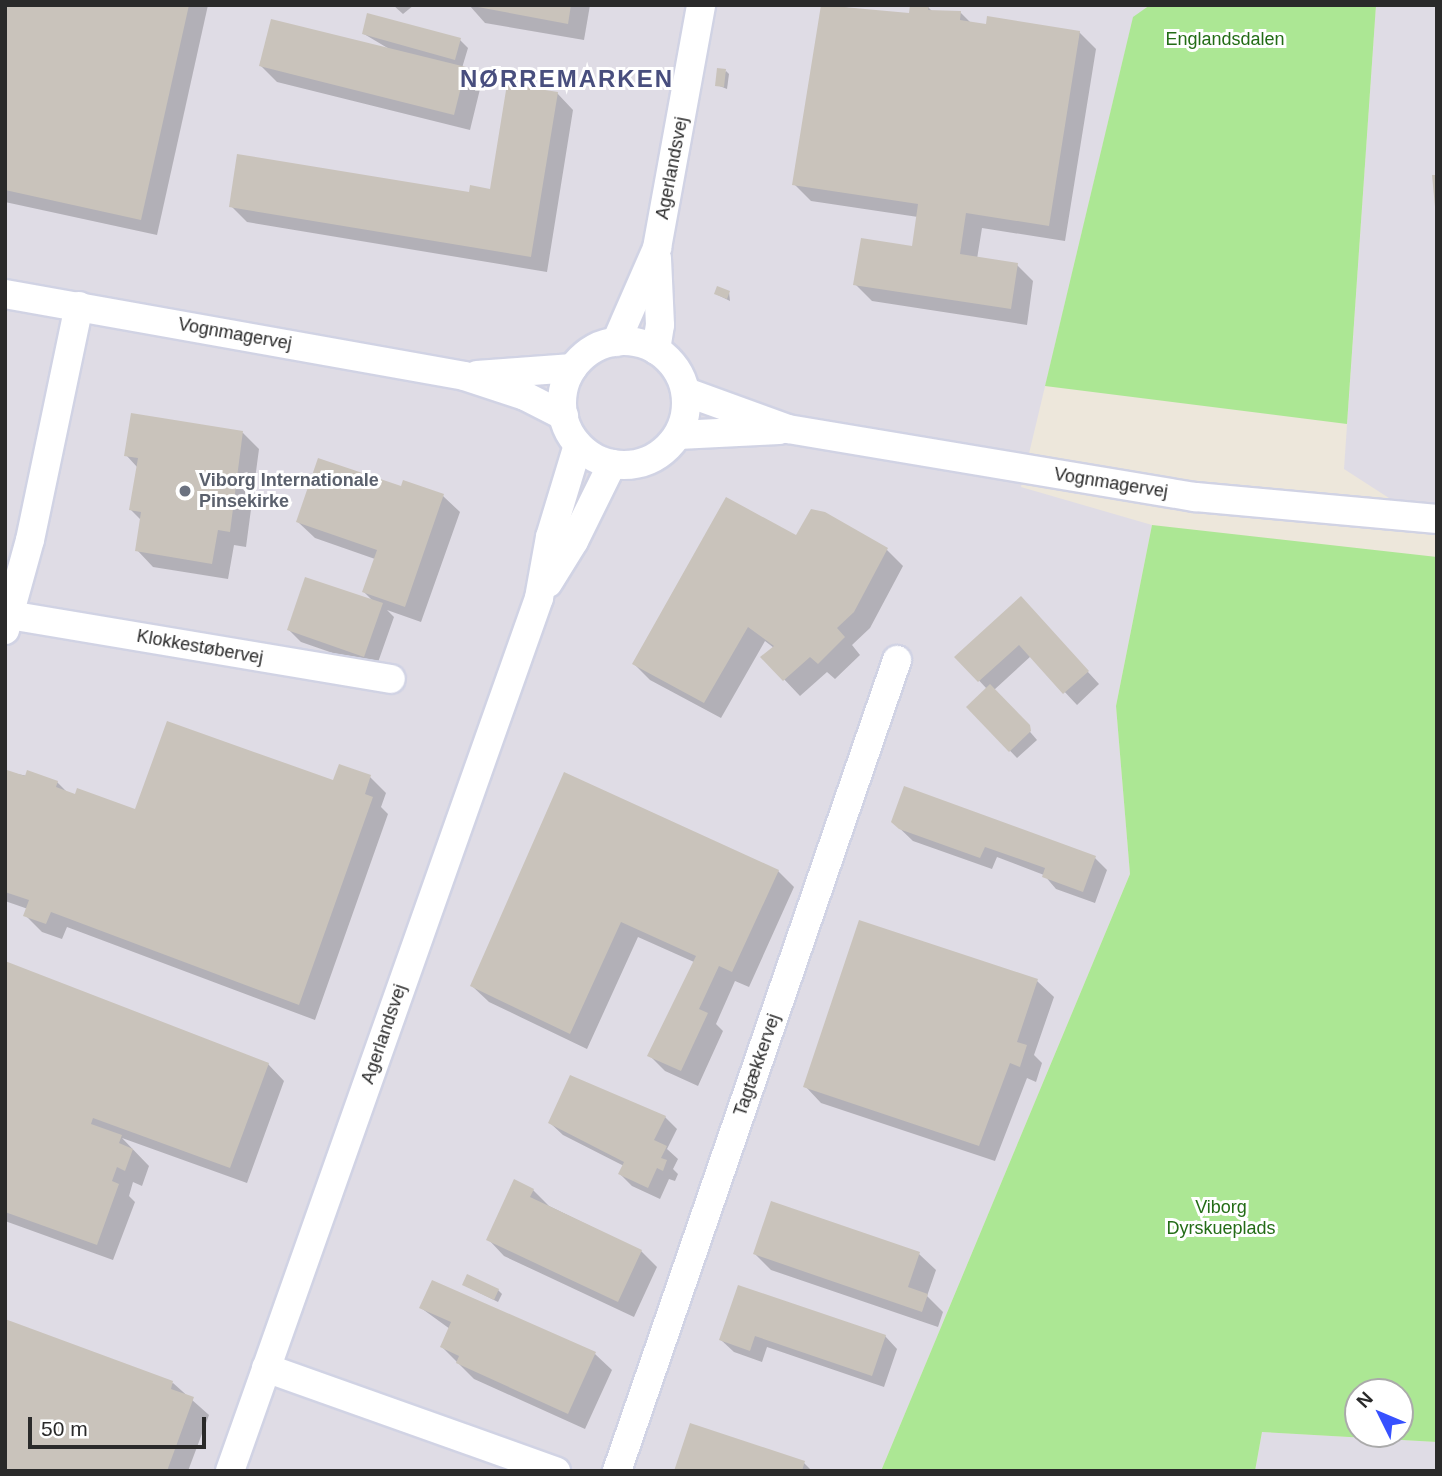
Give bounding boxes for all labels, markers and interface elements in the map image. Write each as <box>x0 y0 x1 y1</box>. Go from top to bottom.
park label: Englandsdalen <box>1165 28 1285 50</box>
district label: NØRREMARKEN <box>461 65 673 93</box>
street label: Agerlandsvej <box>651 115 693 221</box>
street label: Vognmagervej <box>176 313 294 355</box>
street label: Vognmagervej <box>1052 463 1170 503</box>
place label: Viborg Internationale Pinsekirke <box>199 470 379 512</box>
marker: Viborg Internationale Pinsekirke <box>177 483 193 499</box>
street label: Klokkestøbervej <box>135 625 265 669</box>
street label: Agerlandsvej <box>357 981 411 1087</box>
street label: Tagtækkervej <box>729 1011 785 1119</box>
park label: Viborg Dyrskueplads <box>1166 1197 1276 1240</box>
north arrow <box>1344 1378 1414 1448</box>
text: N <box>1352 1388 1377 1412</box>
scale bar <box>32 1402 210 1446</box>
text: 50 m <box>41 1417 88 1440</box>

